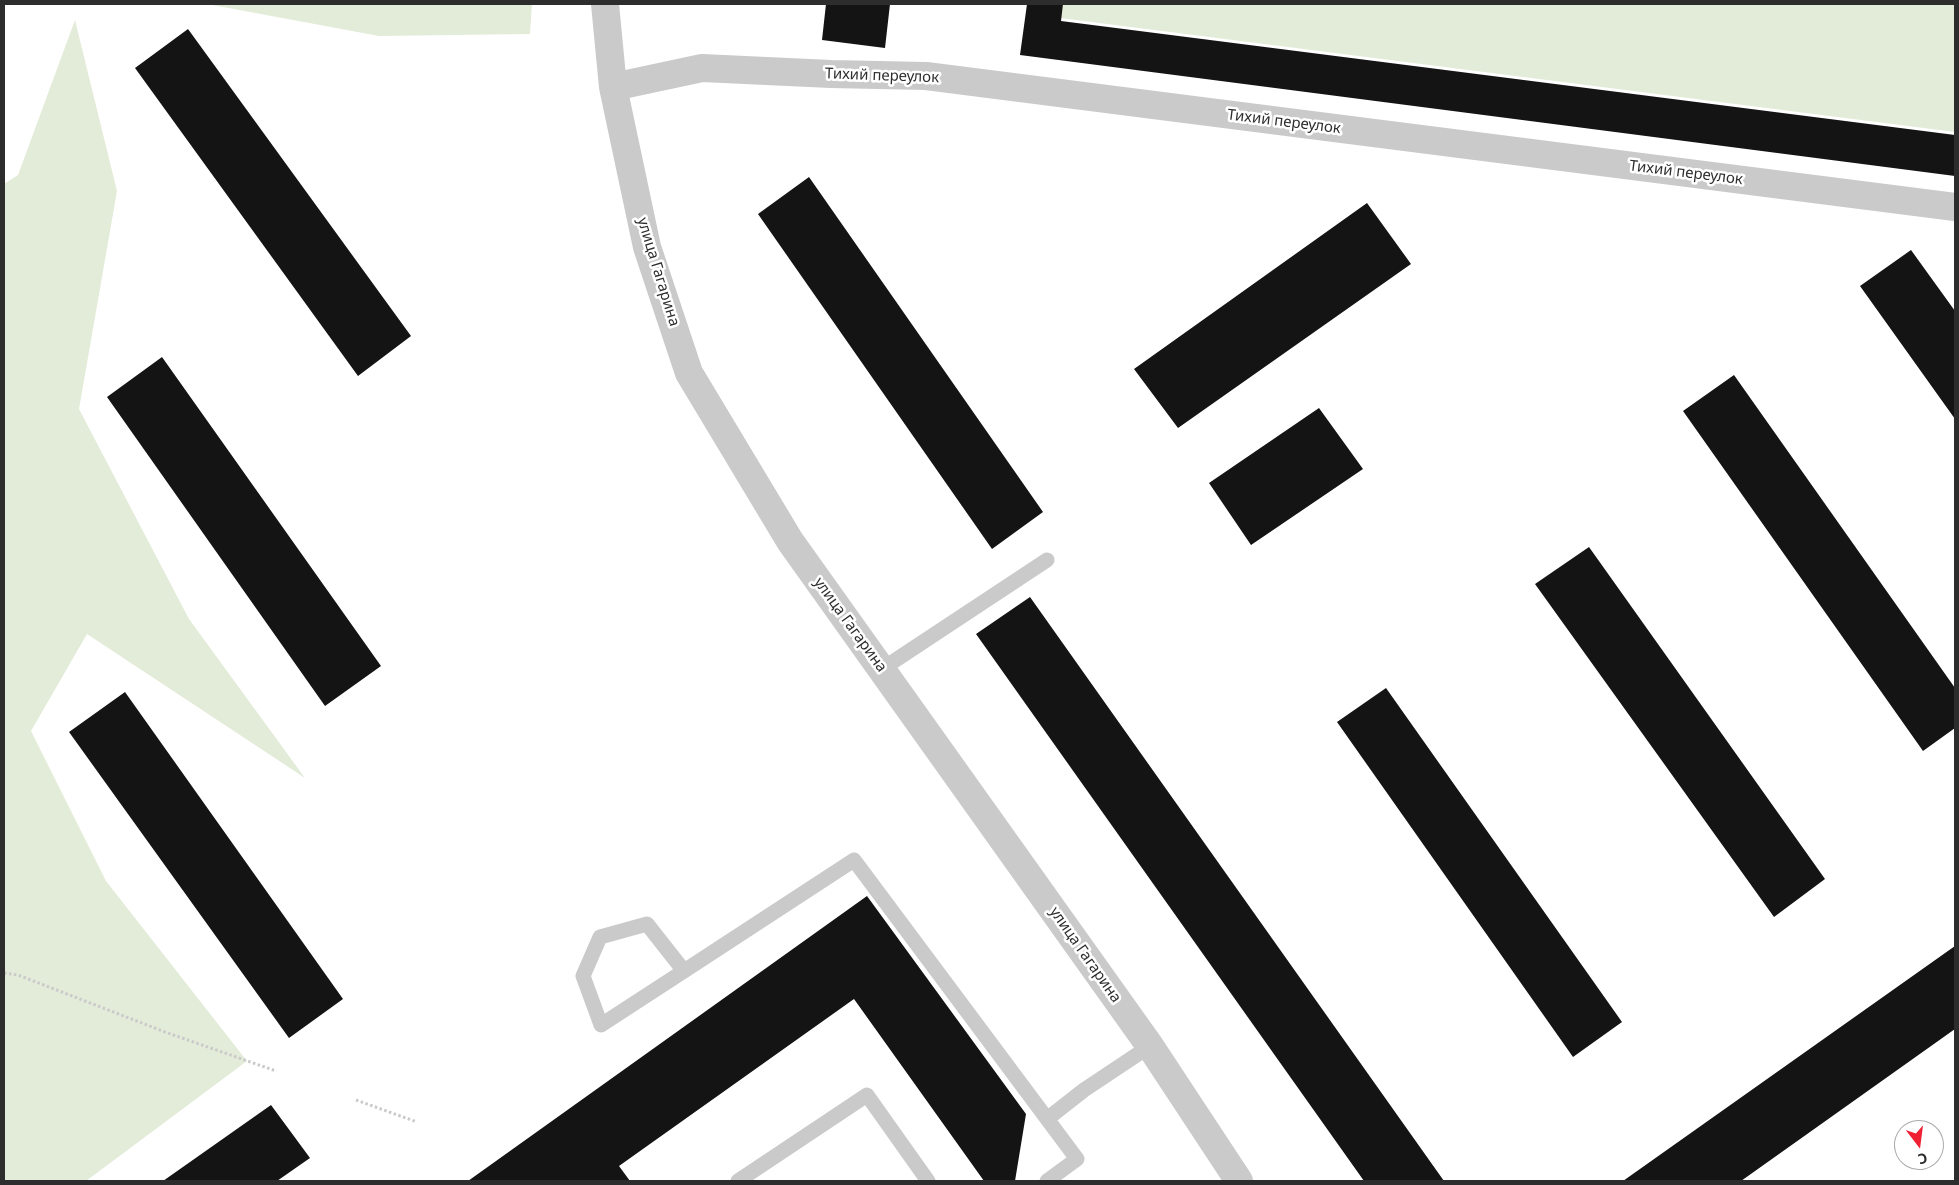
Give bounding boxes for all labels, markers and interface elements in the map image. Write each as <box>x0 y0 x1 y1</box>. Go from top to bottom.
street label: Тихий переулок <box>825 65 939 87</box>
street label: Тихий переулок <box>1226 106 1342 138</box>
street label: Тихий переулок <box>1628 157 1744 189</box>
street label: улица Гагарина <box>633 215 683 329</box>
street label: улица Гагарина <box>810 574 890 676</box>
street label: улица Гагарина <box>1045 904 1125 1006</box>
north arrow <box>1894 1120 1944 1170</box>
text: С <box>1916 1149 1930 1169</box>

